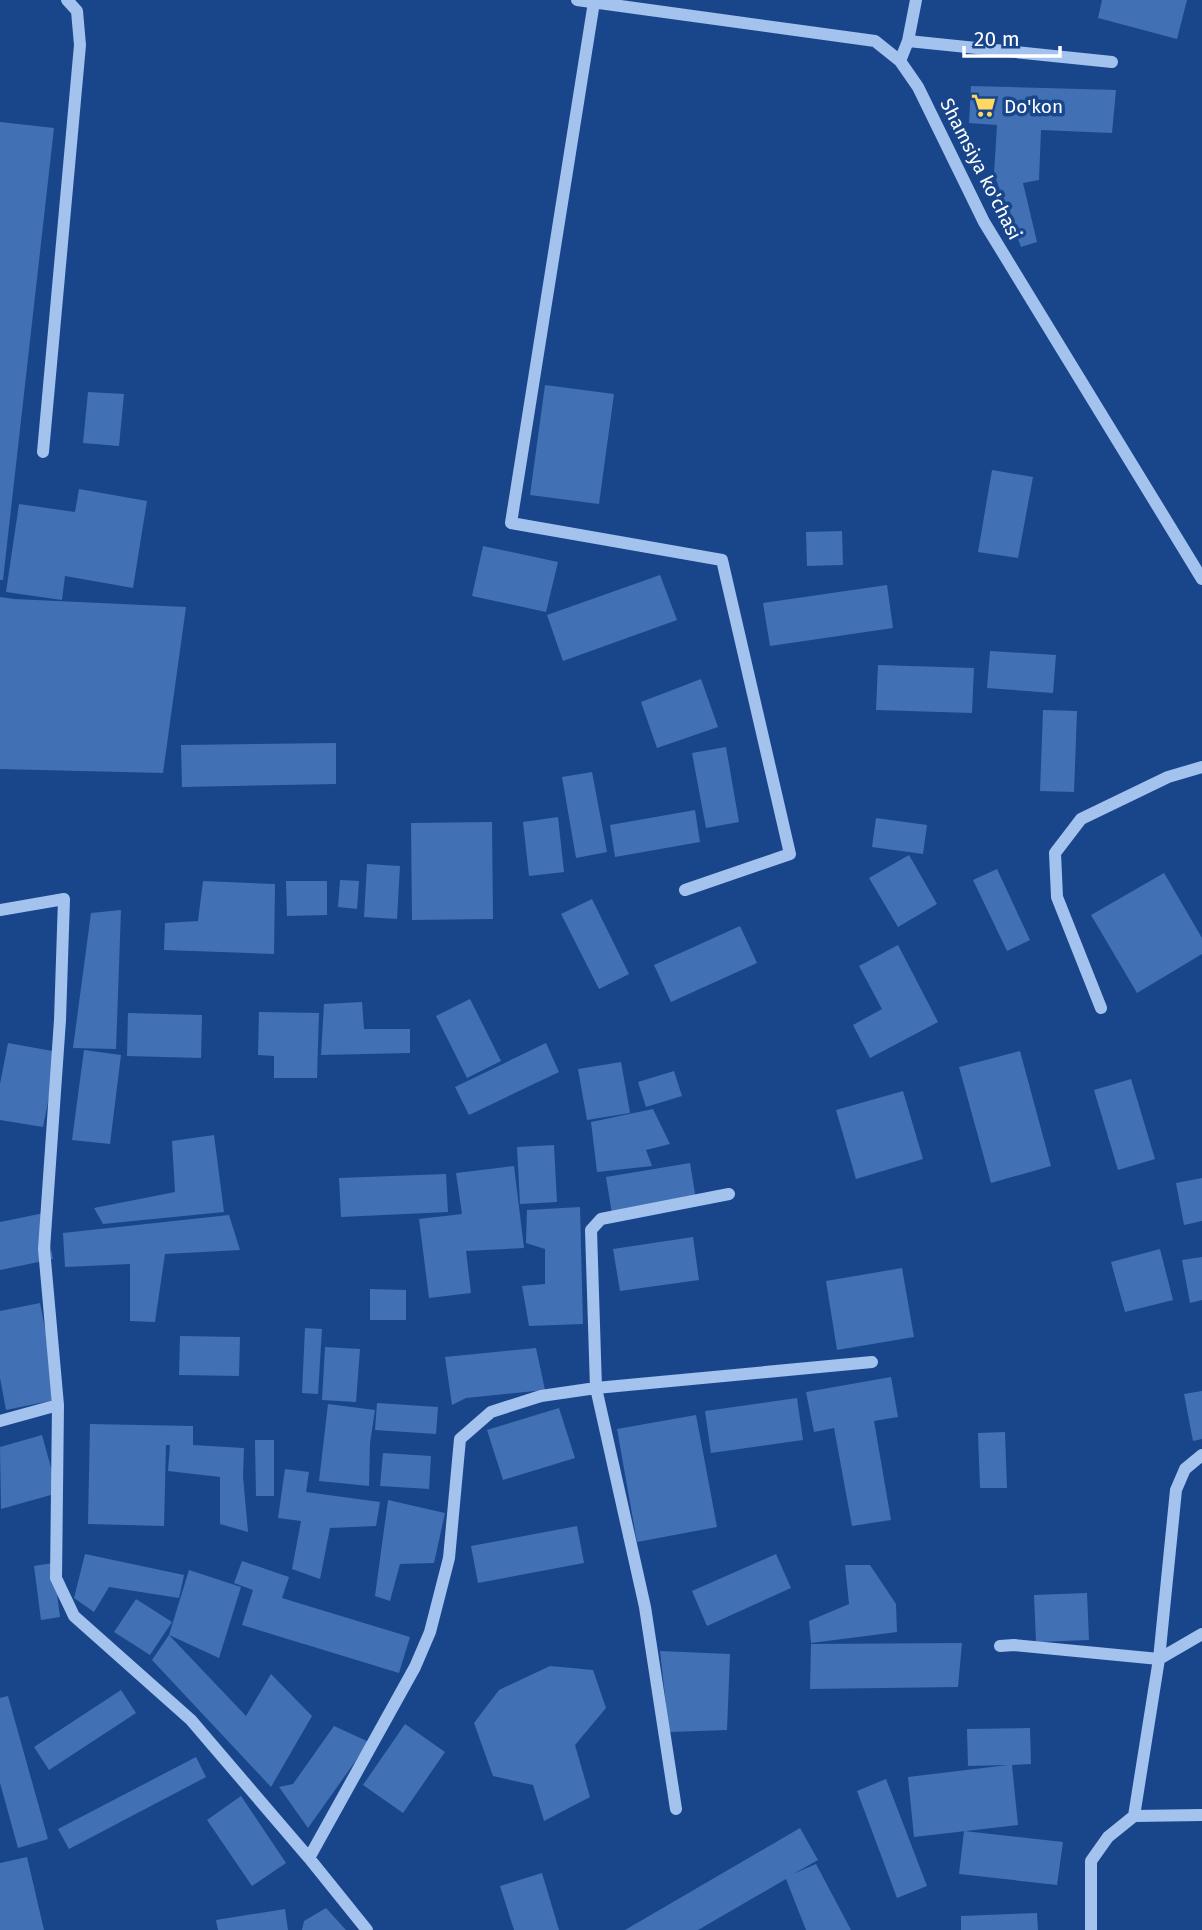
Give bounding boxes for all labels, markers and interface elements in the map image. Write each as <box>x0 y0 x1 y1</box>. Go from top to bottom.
scale bar <box>964 14 1060 58</box>
text: 20 m <box>974 26 1020 52</box>
supermarket icon: Do'kon <box>970 92 998 120</box>
street label: Shamsiya ko'chasi <box>935 94 1027 244</box>
place label: Do'kon <box>1004 95 1063 118</box>

